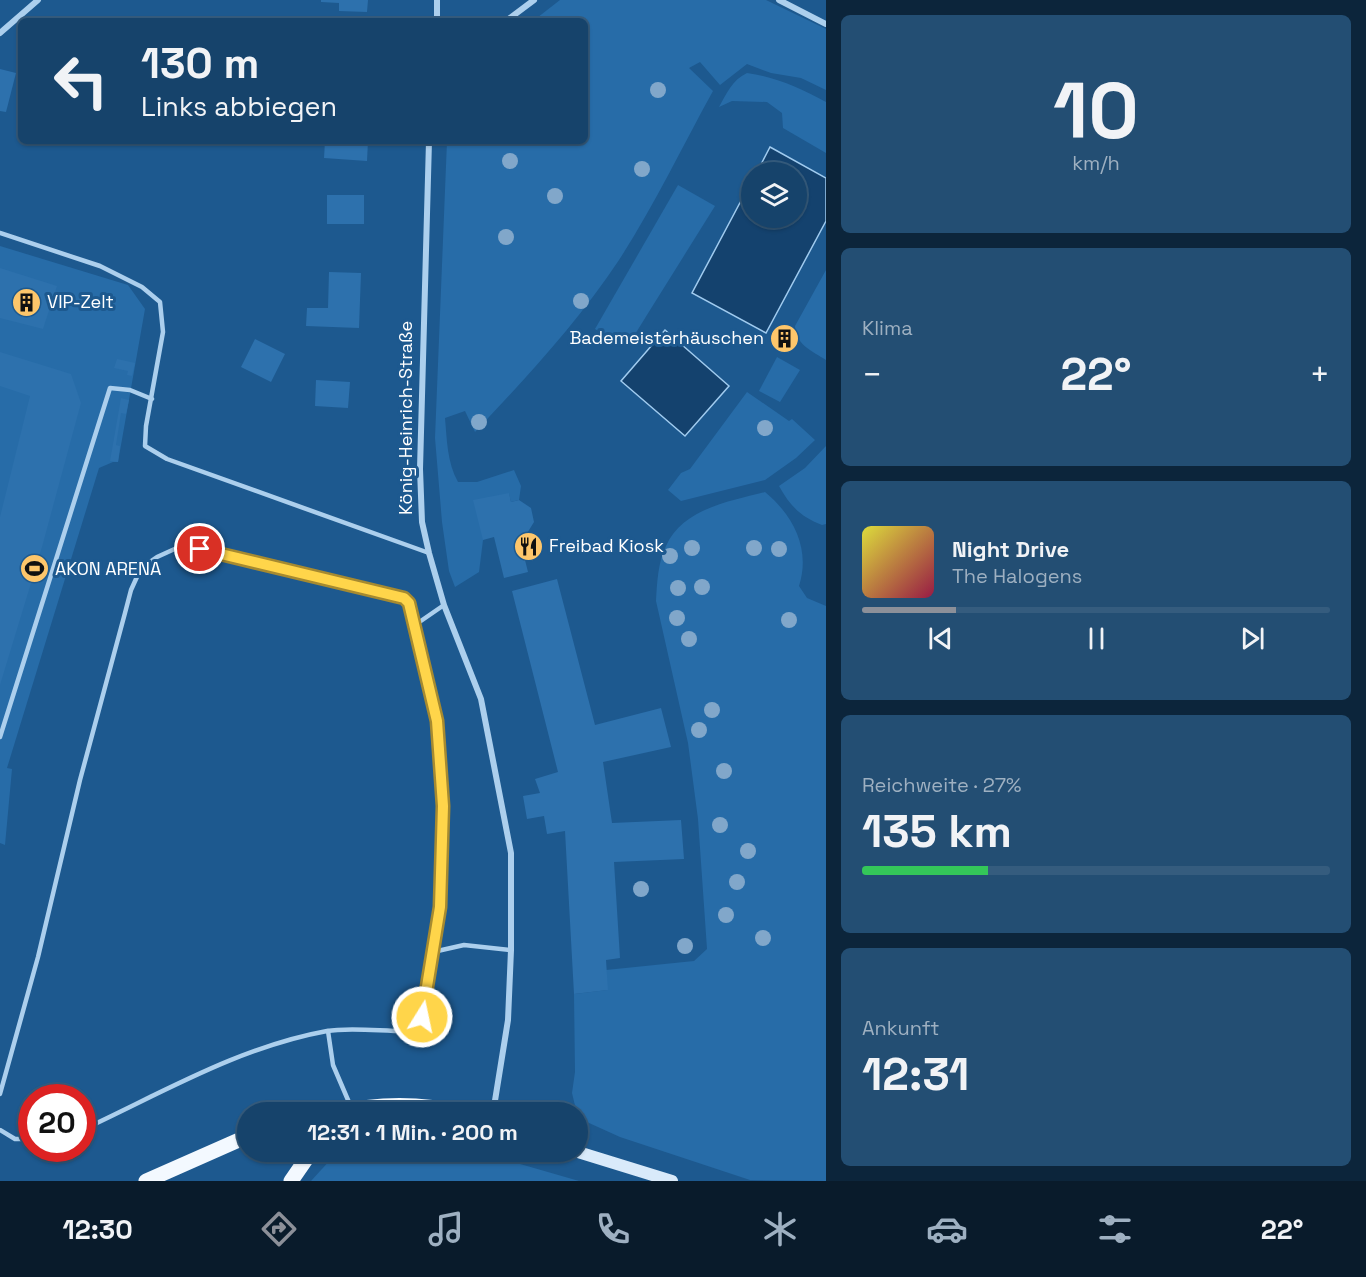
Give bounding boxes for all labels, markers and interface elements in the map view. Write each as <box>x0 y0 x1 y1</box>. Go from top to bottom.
text: 130 m <box>141 37 259 90</box>
icon: left <box>42 42 120 120</box>
text: 10 <box>1053 61 1139 161</box>
text: Links abbiegen <box>141 89 337 124</box>
text: km/h <box>1072 150 1120 176</box>
map controls <box>741 162 807 228</box>
button: layers <box>741 162 807 228</box>
building icon: VIP-Zelt <box>10 286 42 318</box>
place label: VIP-Zelt <box>47 290 114 313</box>
text: Klima <box>862 315 913 341</box>
street label: König-Heinrich-Straße <box>394 321 417 515</box>
building icon: Bademeisterhäuschen <box>769 322 801 354</box>
place label: Bademeisterhäuschen <box>569 326 764 349</box>
text: 22° <box>1060 346 1132 403</box>
text: − <box>862 354 882 396</box>
text: + <box>1310 354 1330 396</box>
pin <box>174 523 225 574</box>
restaurant icon: Freibad Kiosk <box>512 530 544 562</box>
icon: arrive <box>183 532 216 565</box>
place label: Freibad Kiosk <box>549 534 664 557</box>
text: Night Drive <box>952 535 1069 563</box>
sports icon: AKON ARENA <box>18 553 50 585</box>
place label: AKON ARENA <box>55 557 161 580</box>
text: The Halogens <box>952 563 1082 589</box>
icon: previous <box>924 622 957 655</box>
icon: pause <box>1080 622 1113 655</box>
icon: next <box>1236 622 1269 655</box>
text: Reichweite · 27% <box>862 772 1021 798</box>
text: 135 km <box>862 803 1012 860</box>
position arrow <box>390 985 454 1049</box>
text: Ankunft <box>862 1015 940 1041</box>
text: 12:31 <box>862 1046 969 1103</box>
speed limit sign: 20 <box>18 1084 96 1162</box>
text: 12:31 · 1 Min. · 200 m <box>307 1118 518 1146</box>
icon: directions <box>258 1208 300 1250</box>
icon: music <box>425 1208 467 1250</box>
icon: phone <box>592 1208 634 1250</box>
icon: climate <box>759 1208 801 1250</box>
icon: car <box>926 1208 968 1250</box>
icon: filters <box>1094 1208 1136 1250</box>
text: 12:30 <box>63 1212 133 1247</box>
text: 22° <box>1261 1212 1303 1247</box>

